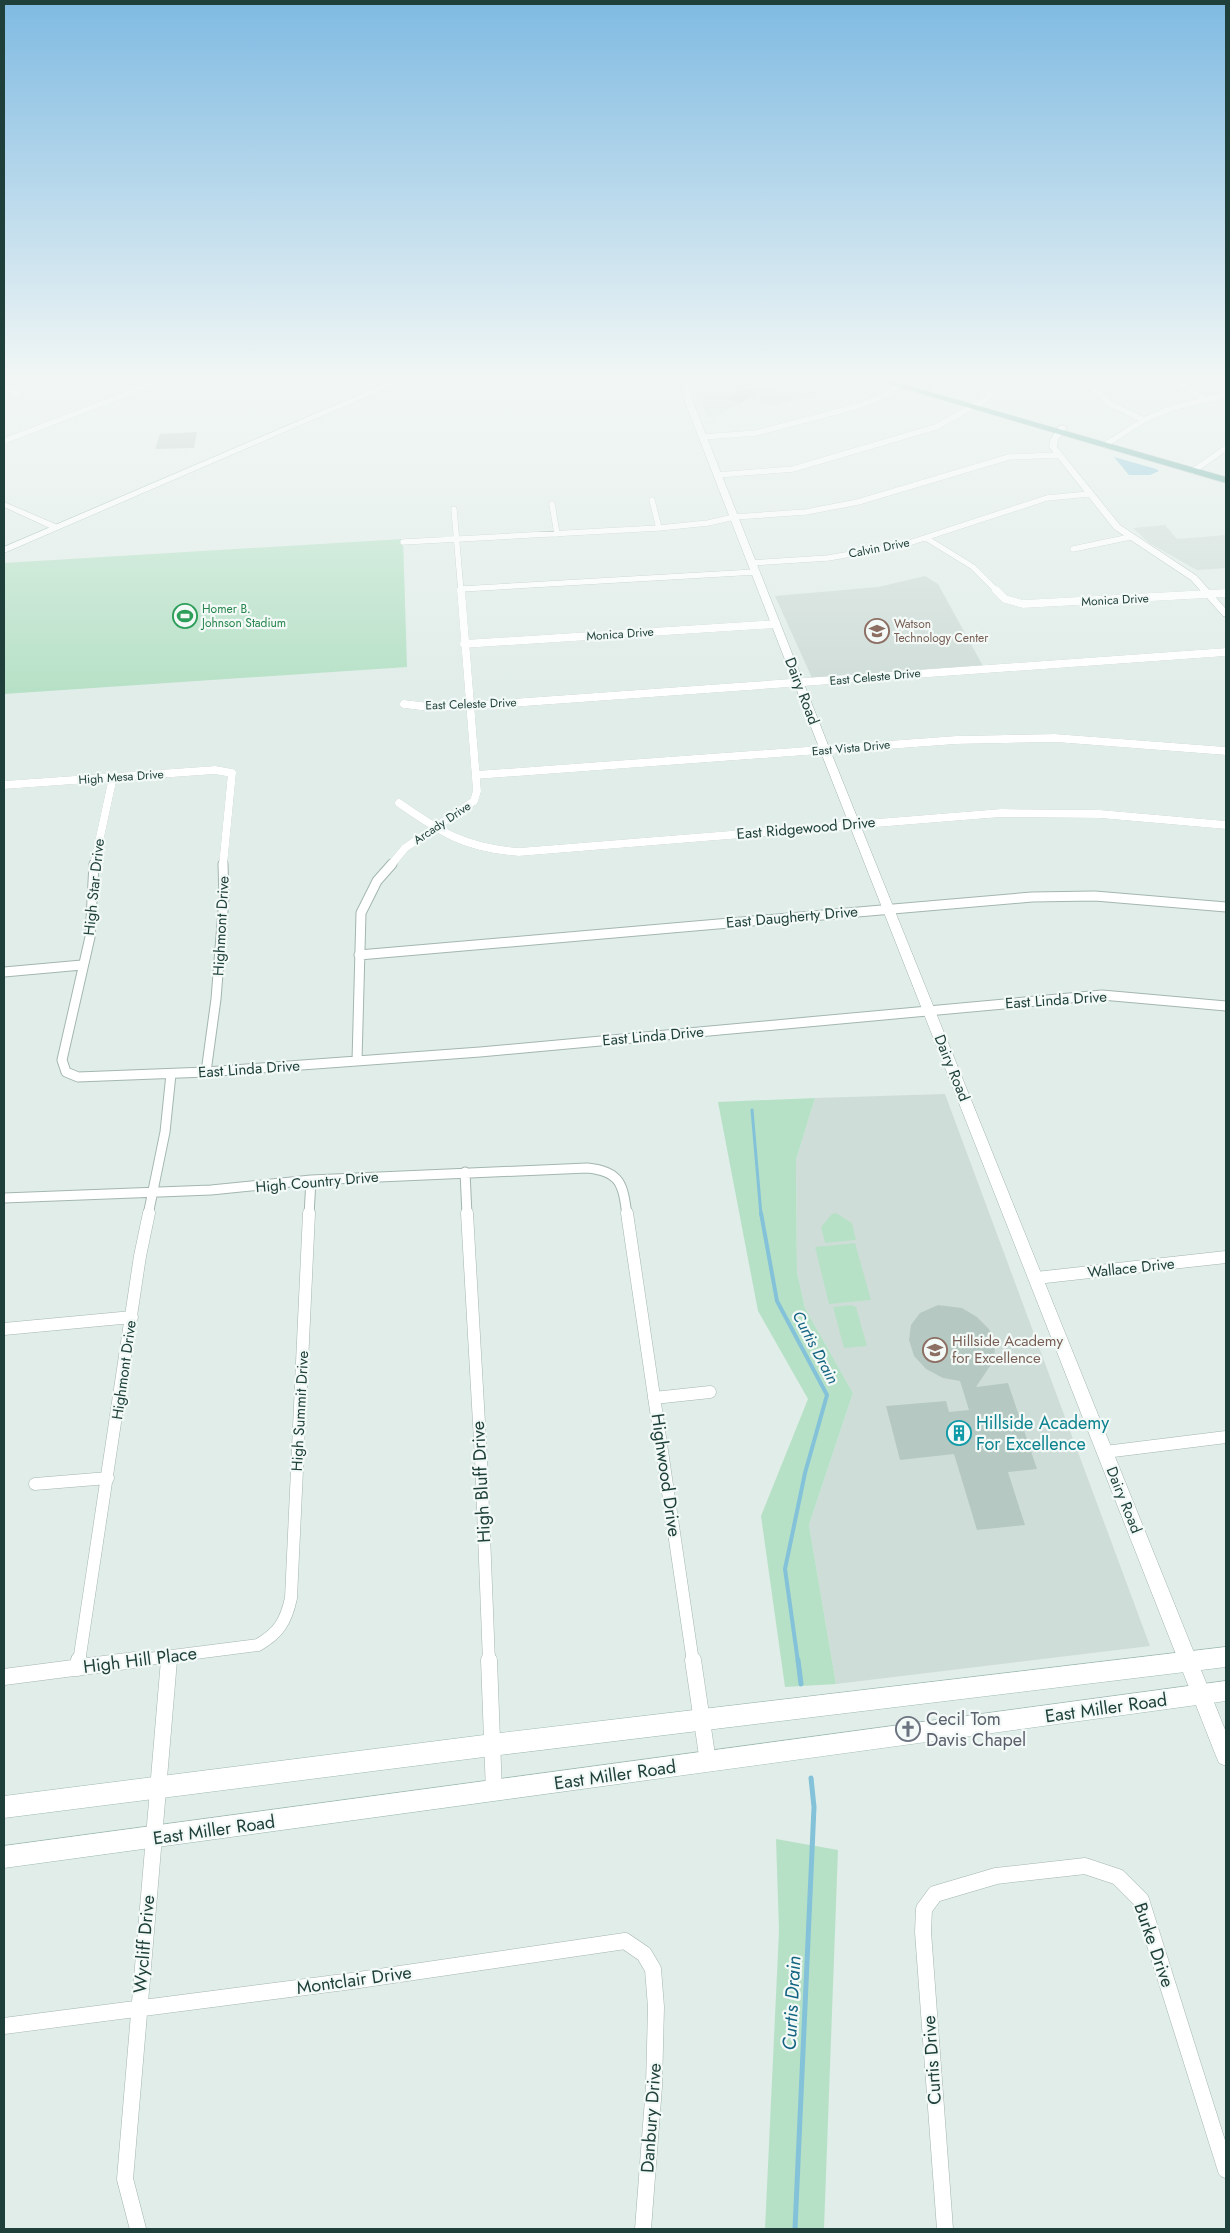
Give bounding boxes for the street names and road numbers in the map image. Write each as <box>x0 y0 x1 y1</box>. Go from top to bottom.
street label: Calvin Drive <box>847 533 911 563</box>
street label: Monica Drive <box>1081 589 1149 611</box>
street label: Monica Drive <box>586 623 654 645</box>
street label: Dairy Road <box>779 654 825 728</box>
street label: East Celeste Drive <box>829 664 921 690</box>
street label: East Celeste Drive <box>425 693 517 715</box>
street label: East Vista Drive <box>811 736 891 760</box>
street label: High Mesa Drive <box>78 765 164 789</box>
street label: Arcady Drive <box>410 797 474 849</box>
street label: East Ridgewood Drive <box>736 811 877 845</box>
street label: High Star Drive <box>78 837 110 937</box>
street label: Highmont Drive <box>207 875 235 977</box>
street label: East Daugherty Drive <box>725 900 859 934</box>
street label: East Linda Drive <box>1004 985 1108 1015</box>
street label: East Linda Drive <box>601 1021 705 1051</box>
street label: Dairy Road <box>929 1031 975 1105</box>
street label: East Linda Drive <box>197 1054 301 1084</box>
street label: High Country Drive <box>255 1166 380 1198</box>
street label: Wallace Drive <box>1086 1252 1176 1284</box>
street label: Highmont Drive <box>106 1319 142 1421</box>
street label: High Summit Drive <box>286 1350 314 1472</box>
street label: Highwood Drive <box>644 1412 688 1538</box>
street label: High Bluff Drive <box>465 1420 497 1544</box>
street label: Dairy Road <box>1101 1463 1147 1537</box>
street label: High Hill Place <box>82 1640 198 1680</box>
street label: East Miller Road <box>1043 1687 1169 1729</box>
street label: East Miller Road <box>552 1754 678 1796</box>
street label: East Miller Road <box>151 1809 277 1851</box>
street label: Wycliff Drive <box>127 1894 161 1994</box>
street label: Burke Drive <box>1127 1899 1181 1991</box>
street label: Montclair Drive <box>295 1959 413 2001</box>
street label: Curtis Drive <box>916 2014 948 2106</box>
street label: Danbury Drive <box>634 2062 668 2174</box>

